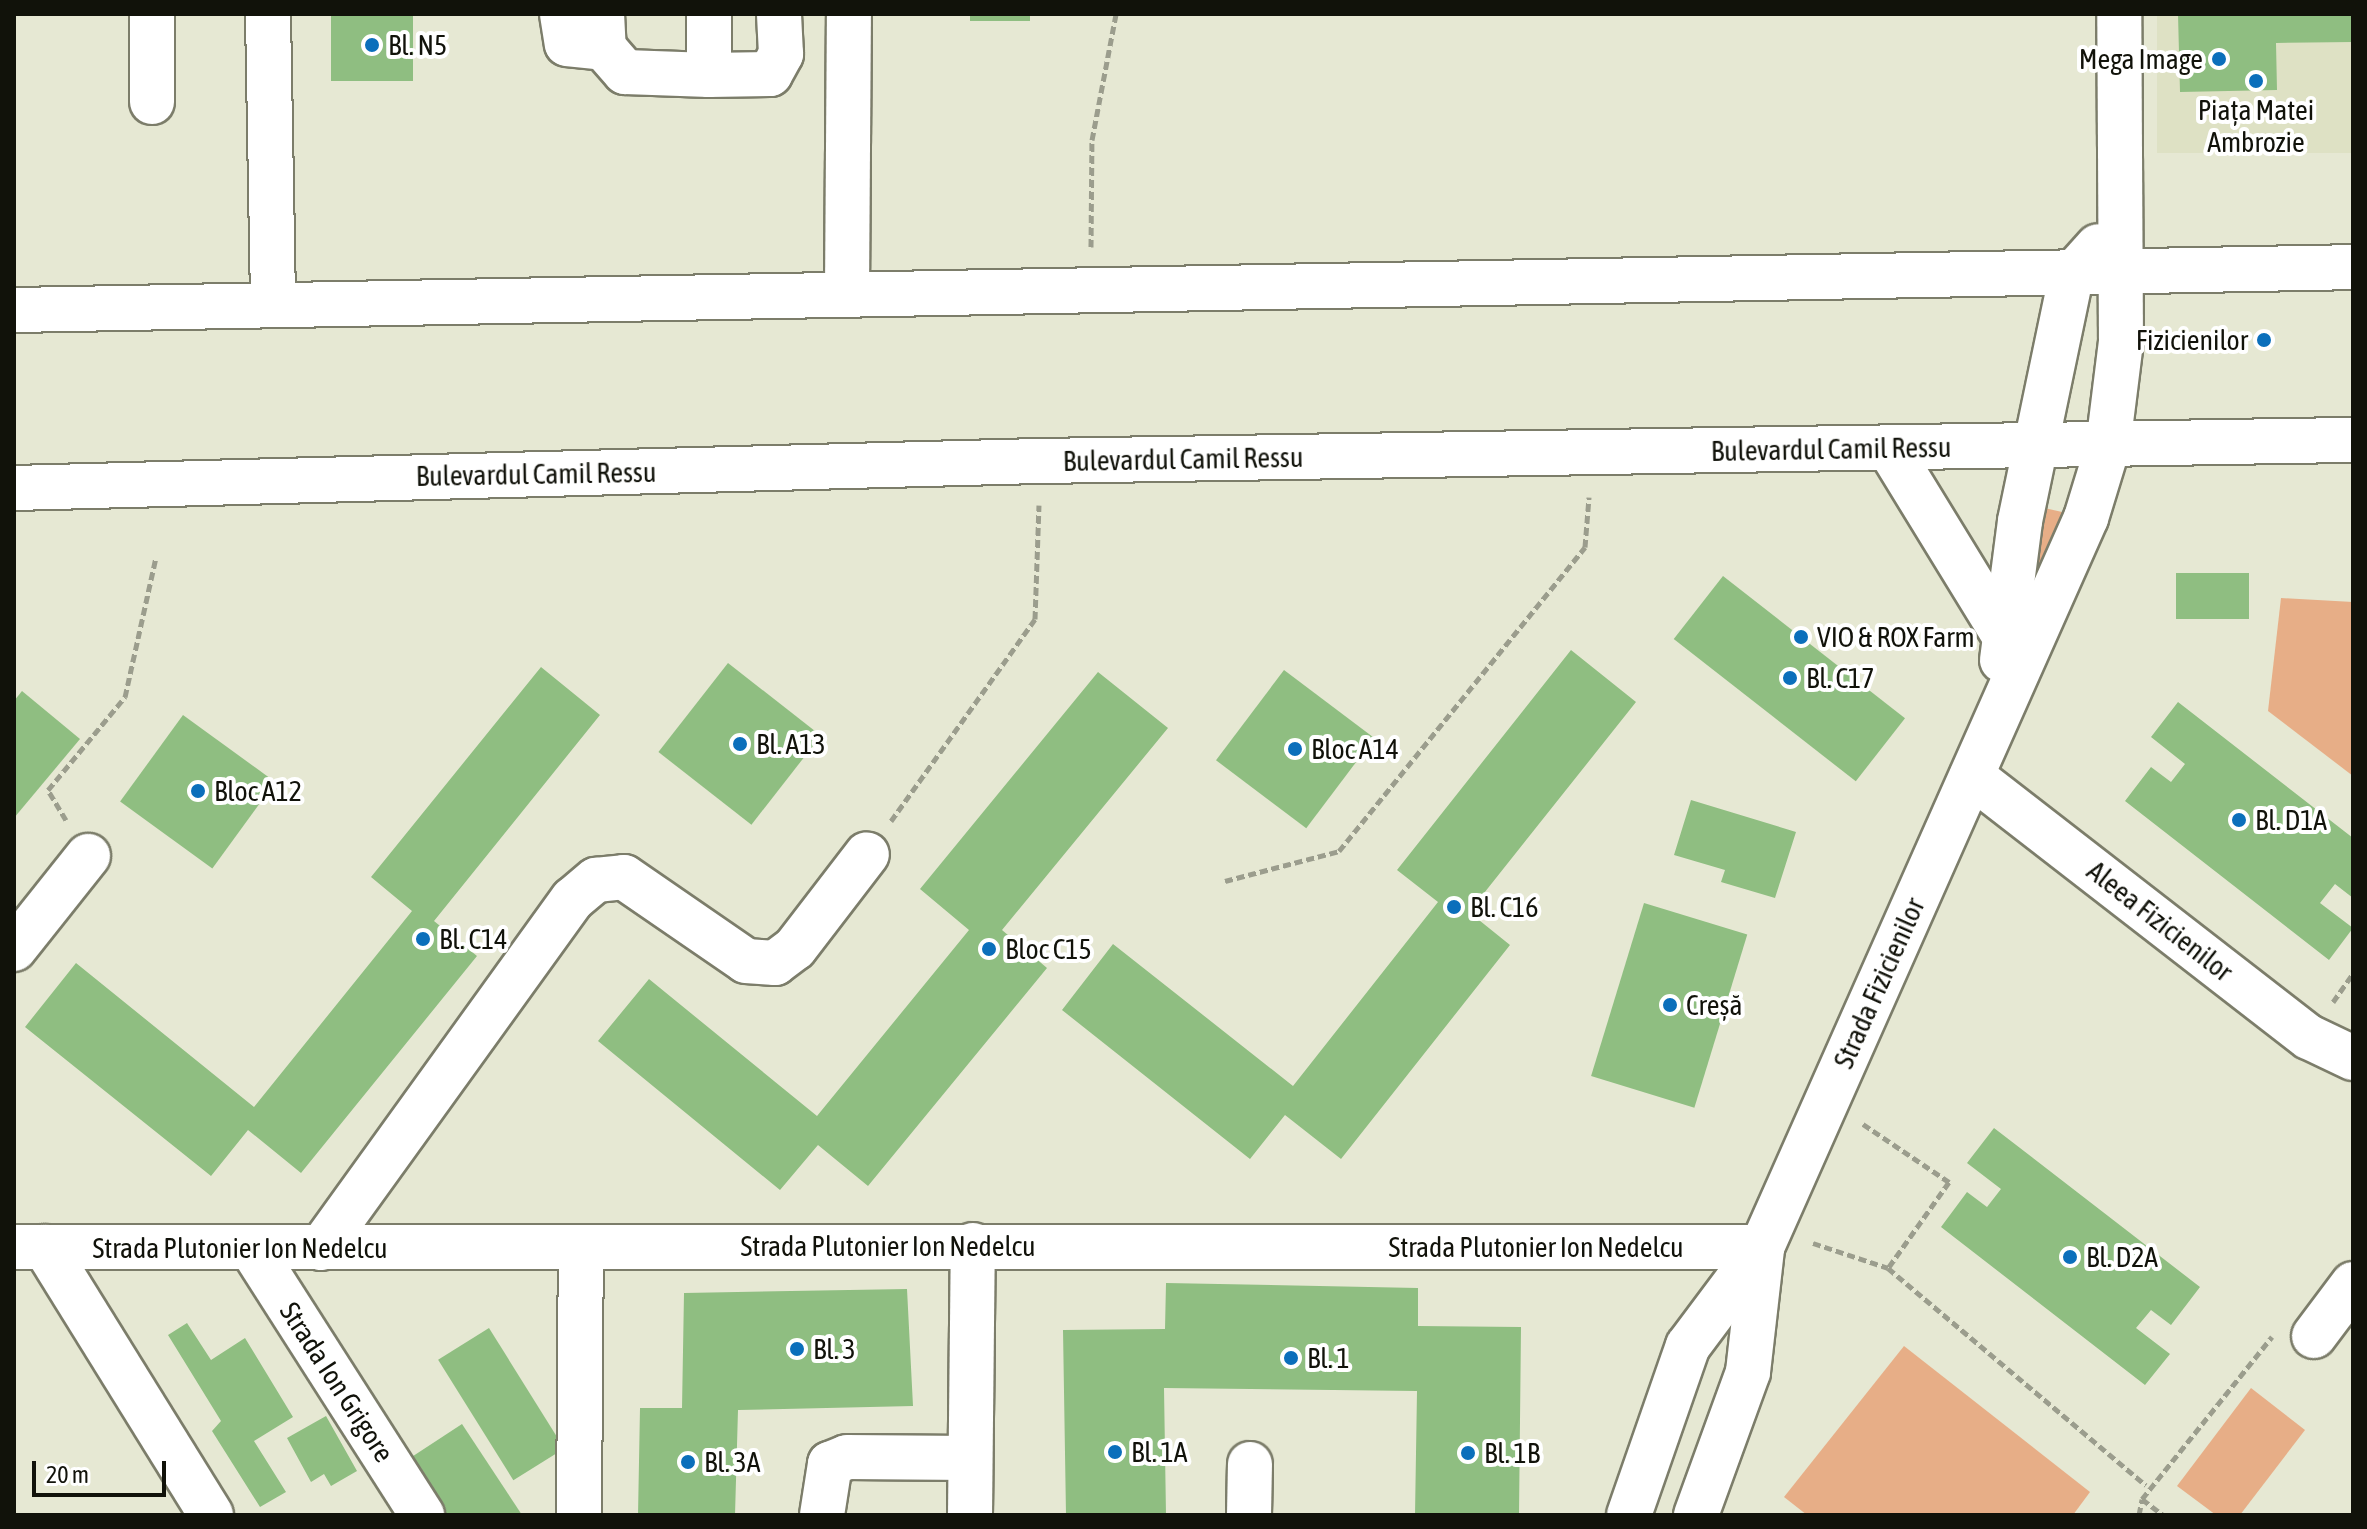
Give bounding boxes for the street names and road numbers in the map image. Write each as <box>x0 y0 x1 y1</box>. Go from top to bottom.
street label: Bulevardul Camil Ressu <box>1711 430 1951 468</box>
street label: Bulevardul Camil Ressu <box>1063 440 1303 478</box>
street label: Bulevardul Camil Ressu <box>416 455 656 493</box>
street label: Aleea Fizicienilor <box>2081 854 2239 988</box>
street label: Strada Fizicienilor <box>1826 893 1932 1073</box>
street label: Strada Plutonier Ion Nedelcu <box>741 1229 1035 1263</box>
street label: Strada Plutonier Ion Nedelcu <box>1389 1230 1683 1264</box>
street label: Strada Plutonier Ion Nedelcu <box>93 1231 387 1265</box>
street label: Strada Ion Grigore <box>273 1296 401 1468</box>

